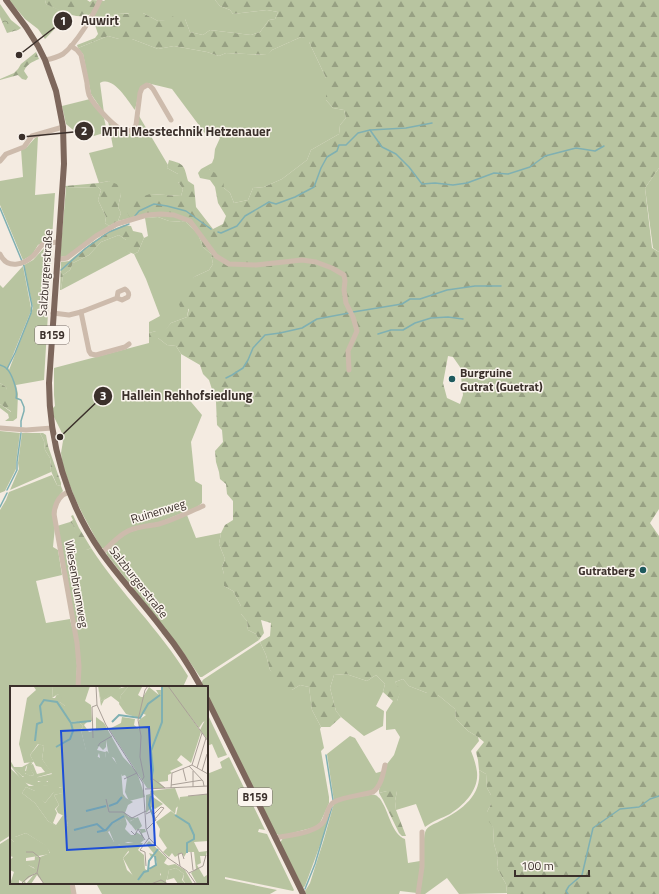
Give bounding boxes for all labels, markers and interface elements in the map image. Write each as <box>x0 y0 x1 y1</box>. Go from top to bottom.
callout: Auwirt <box>53 8 127 33</box>
text: Auwirt <box>81 10 119 30</box>
text: 1 <box>60 11 66 30</box>
callout: MTH Messtechnik Hetzenauer <box>74 118 279 143</box>
text: 2 <box>81 121 87 140</box>
text: MTH Messtechnik Hetzenauer <box>101 121 271 141</box>
street label: Salzburgerstraße <box>32 229 58 317</box>
road number: B159 <box>35 326 69 344</box>
place label: Burgruine Gutrat (Guetrat) <box>460 363 543 396</box>
marker: Burgruine Gutrat (Guetrat) <box>447 374 457 384</box>
callout: Hallein Rehhofsiedlung <box>93 383 260 408</box>
text: Hallein Rehhofsiedlung <box>121 385 253 405</box>
text: 3 <box>100 386 106 405</box>
street label: Ruinenweg <box>128 494 188 528</box>
street label: Wiesenbrunnweg <box>60 539 94 629</box>
street label: Salzburgerstraße <box>105 542 173 622</box>
place label: Gutratberg <box>578 561 636 580</box>
marker: Gutratberg <box>638 565 648 575</box>
inset map <box>10 686 208 884</box>
road number: B159 <box>238 788 272 806</box>
scale bar <box>515 852 589 878</box>
text: 100 m <box>521 856 554 875</box>

